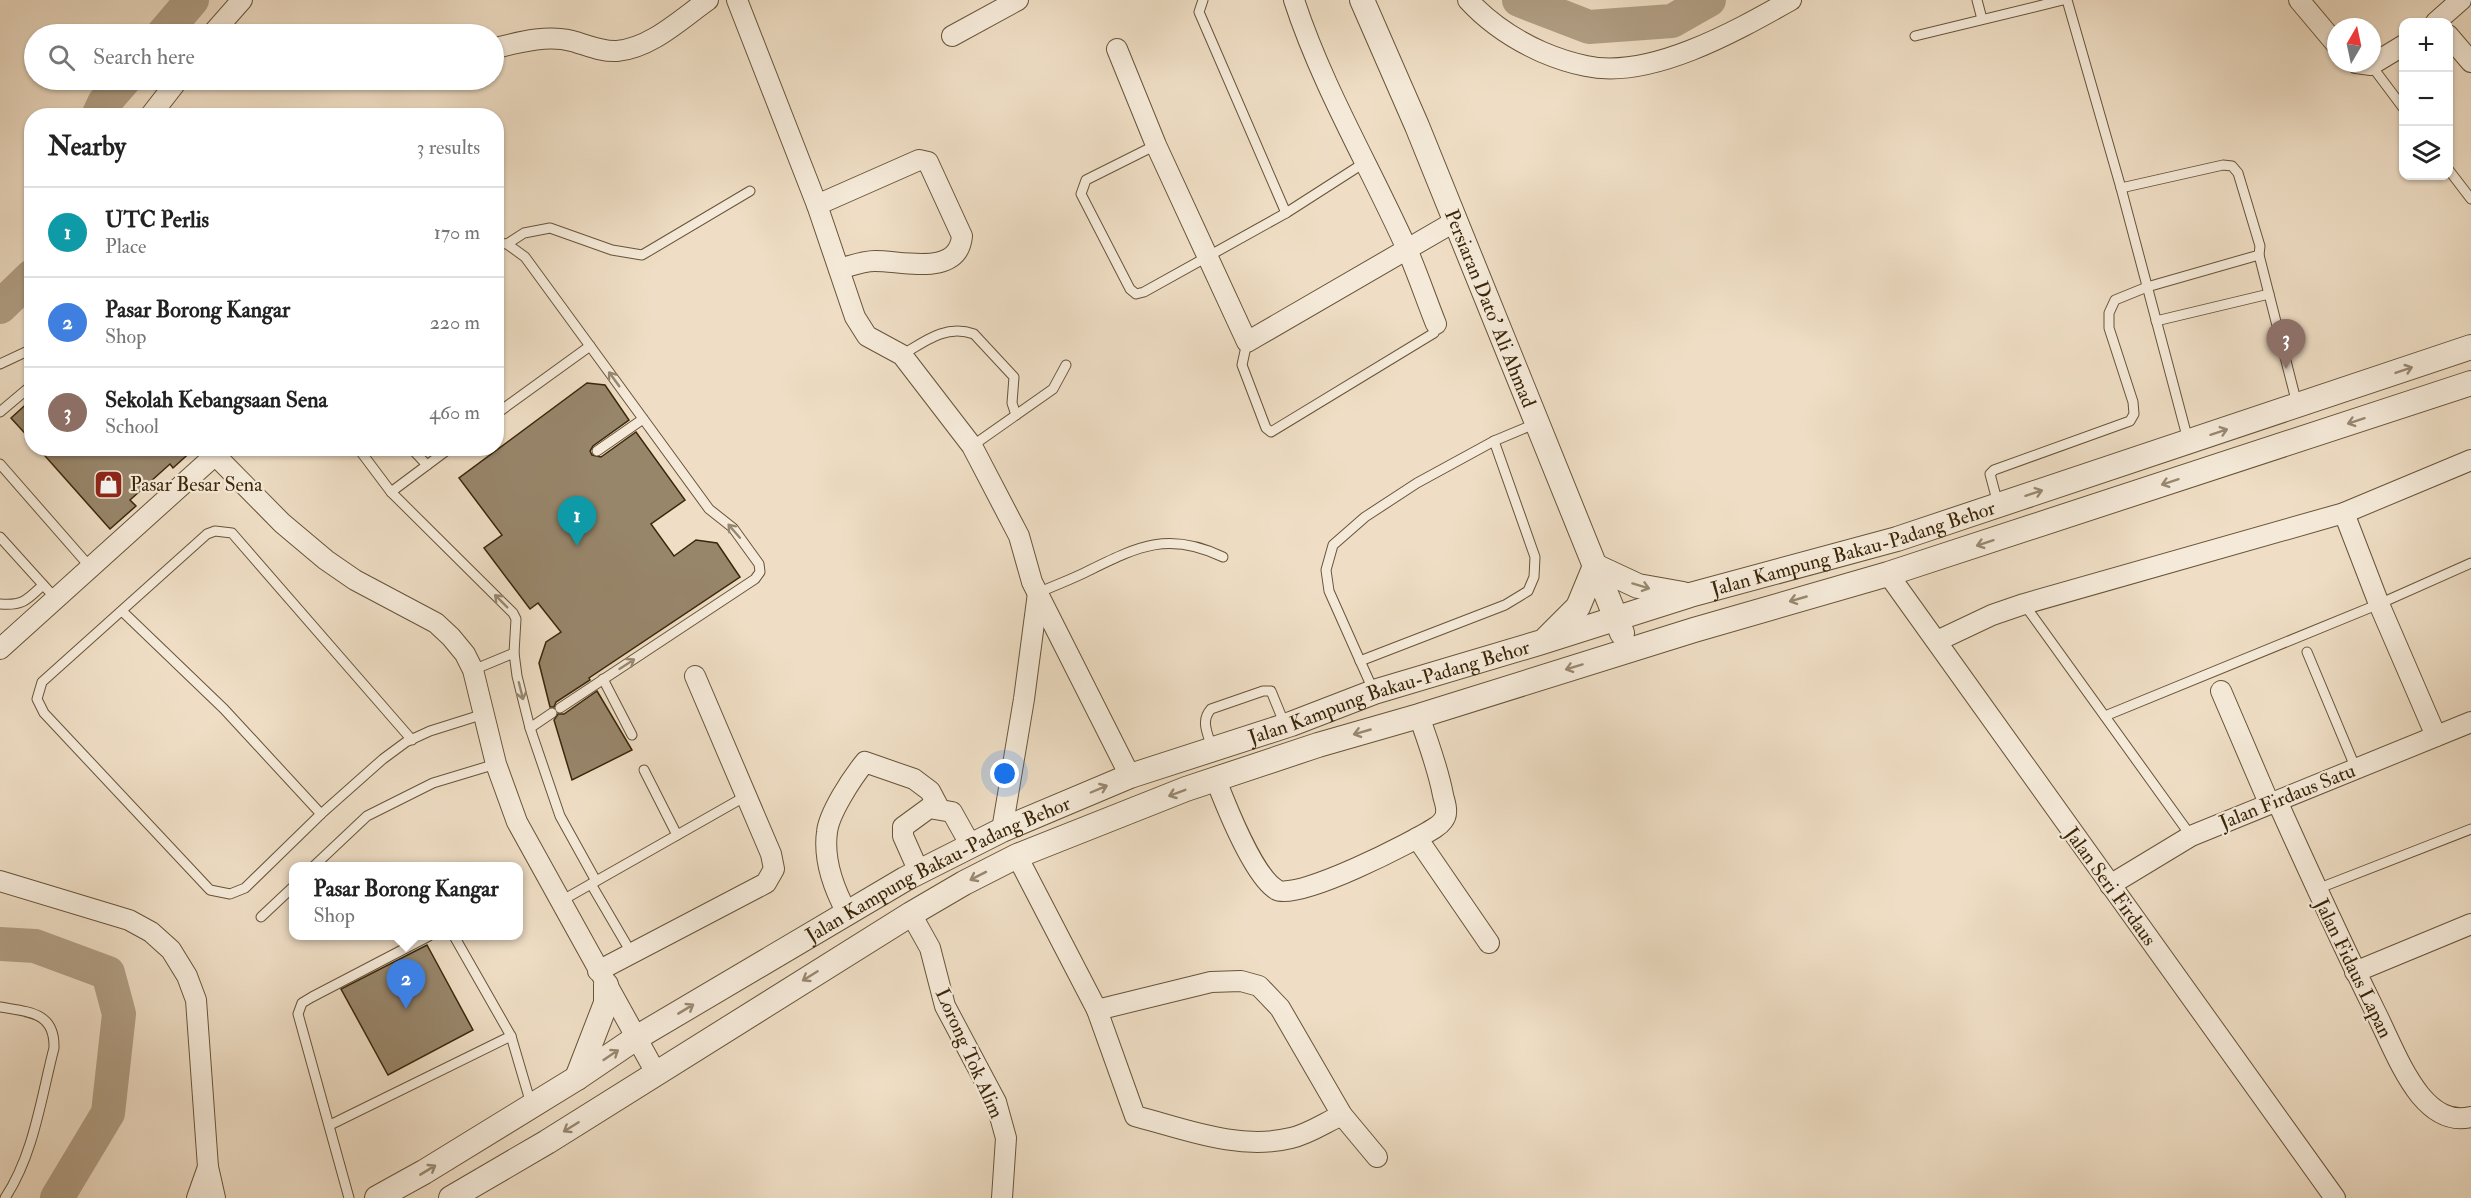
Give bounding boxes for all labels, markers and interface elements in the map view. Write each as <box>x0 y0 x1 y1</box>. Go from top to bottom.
north arrow <box>2327 18 2381 72</box>
map controls <box>2399 18 2453 180</box>
button: + <box>2399 18 2453 72</box>
search box <box>24 24 504 90</box>
icon: search <box>45 41 78 74</box>
text: Search here <box>93 43 195 71</box>
button: − <box>2399 72 2453 126</box>
button: layers <box>2399 126 2453 180</box>
text: Nearby <box>48 131 126 163</box>
text: 3 results <box>417 135 480 160</box>
text: UTC Perlis <box>105 206 209 234</box>
street label: Persiaran Dato' Ali Ahmad <box>1439 206 1542 411</box>
text: 1 <box>64 220 71 245</box>
text: 170 m <box>434 220 480 245</box>
text: Place <box>105 234 146 259</box>
text: Pasar Borong Kangar <box>105 296 290 324</box>
text: 2 <box>62 310 73 335</box>
text: 220 m <box>430 310 480 335</box>
pin: 3 <box>2266 320 2306 369</box>
text: Shop <box>105 324 146 349</box>
one-way arrow <box>2394 363 2413 374</box>
one-way arrow <box>607 371 620 387</box>
text: Sekolah Kebangsaan Sena <box>105 386 328 414</box>
text: 3 <box>64 400 71 425</box>
text: 460 m <box>429 400 480 425</box>
text: School <box>105 414 159 439</box>
one-way arrow <box>2347 416 2366 427</box>
one-way arrow <box>2209 425 2228 436</box>
shop icon: Pasar Besar Sena <box>93 468 125 500</box>
place label: Pasar Besar Sena <box>130 472 263 497</box>
one-way arrow <box>2161 477 2180 488</box>
one-way arrow <box>2024 487 2043 498</box>
street label: Jalan Kampung Bakau-Padang Behor <box>1707 495 1999 602</box>
pin: 1 <box>558 496 596 546</box>
one-way arrow <box>727 524 741 539</box>
one-way arrow <box>1976 538 1995 549</box>
one-way arrow <box>1631 581 1650 592</box>
one-way arrow <box>493 594 508 608</box>
one-way arrow <box>1789 594 1808 605</box>
street label: Jalan Kampung Bakau-Padang Behor <box>1244 634 1533 750</box>
one-way arrow <box>618 657 635 670</box>
one-way arrow <box>1565 663 1584 674</box>
one-way arrow <box>515 681 527 700</box>
one-way arrow <box>1353 727 1372 739</box>
street label: Jalan Firdaus Satu <box>2215 758 2359 835</box>
your location <box>990 759 1019 788</box>
one-way arrow <box>1089 783 1108 794</box>
one-way arrow <box>1168 788 1187 799</box>
street label: Jalan Kampung Bakau-Padang Behor <box>800 790 1075 948</box>
street label: Jalan Seri Firdaus <box>2059 821 2162 951</box>
popup <box>289 862 523 940</box>
one-way arrow <box>969 870 987 882</box>
text: Pasar Borong Kangar <box>313 875 499 903</box>
street label: Jalan Fidaus Lapan <box>2308 893 2398 1043</box>
text: Shop <box>313 903 355 928</box>
pin: 2 <box>386 960 426 1009</box>
one-way arrow <box>802 970 819 983</box>
street label: Lorong Tok Alim <box>930 984 1010 1123</box>
one-way arrow <box>678 1002 695 1014</box>
one-way arrow <box>602 1049 619 1061</box>
one-way arrow <box>563 1121 580 1133</box>
one-way arrow <box>419 1163 436 1175</box>

